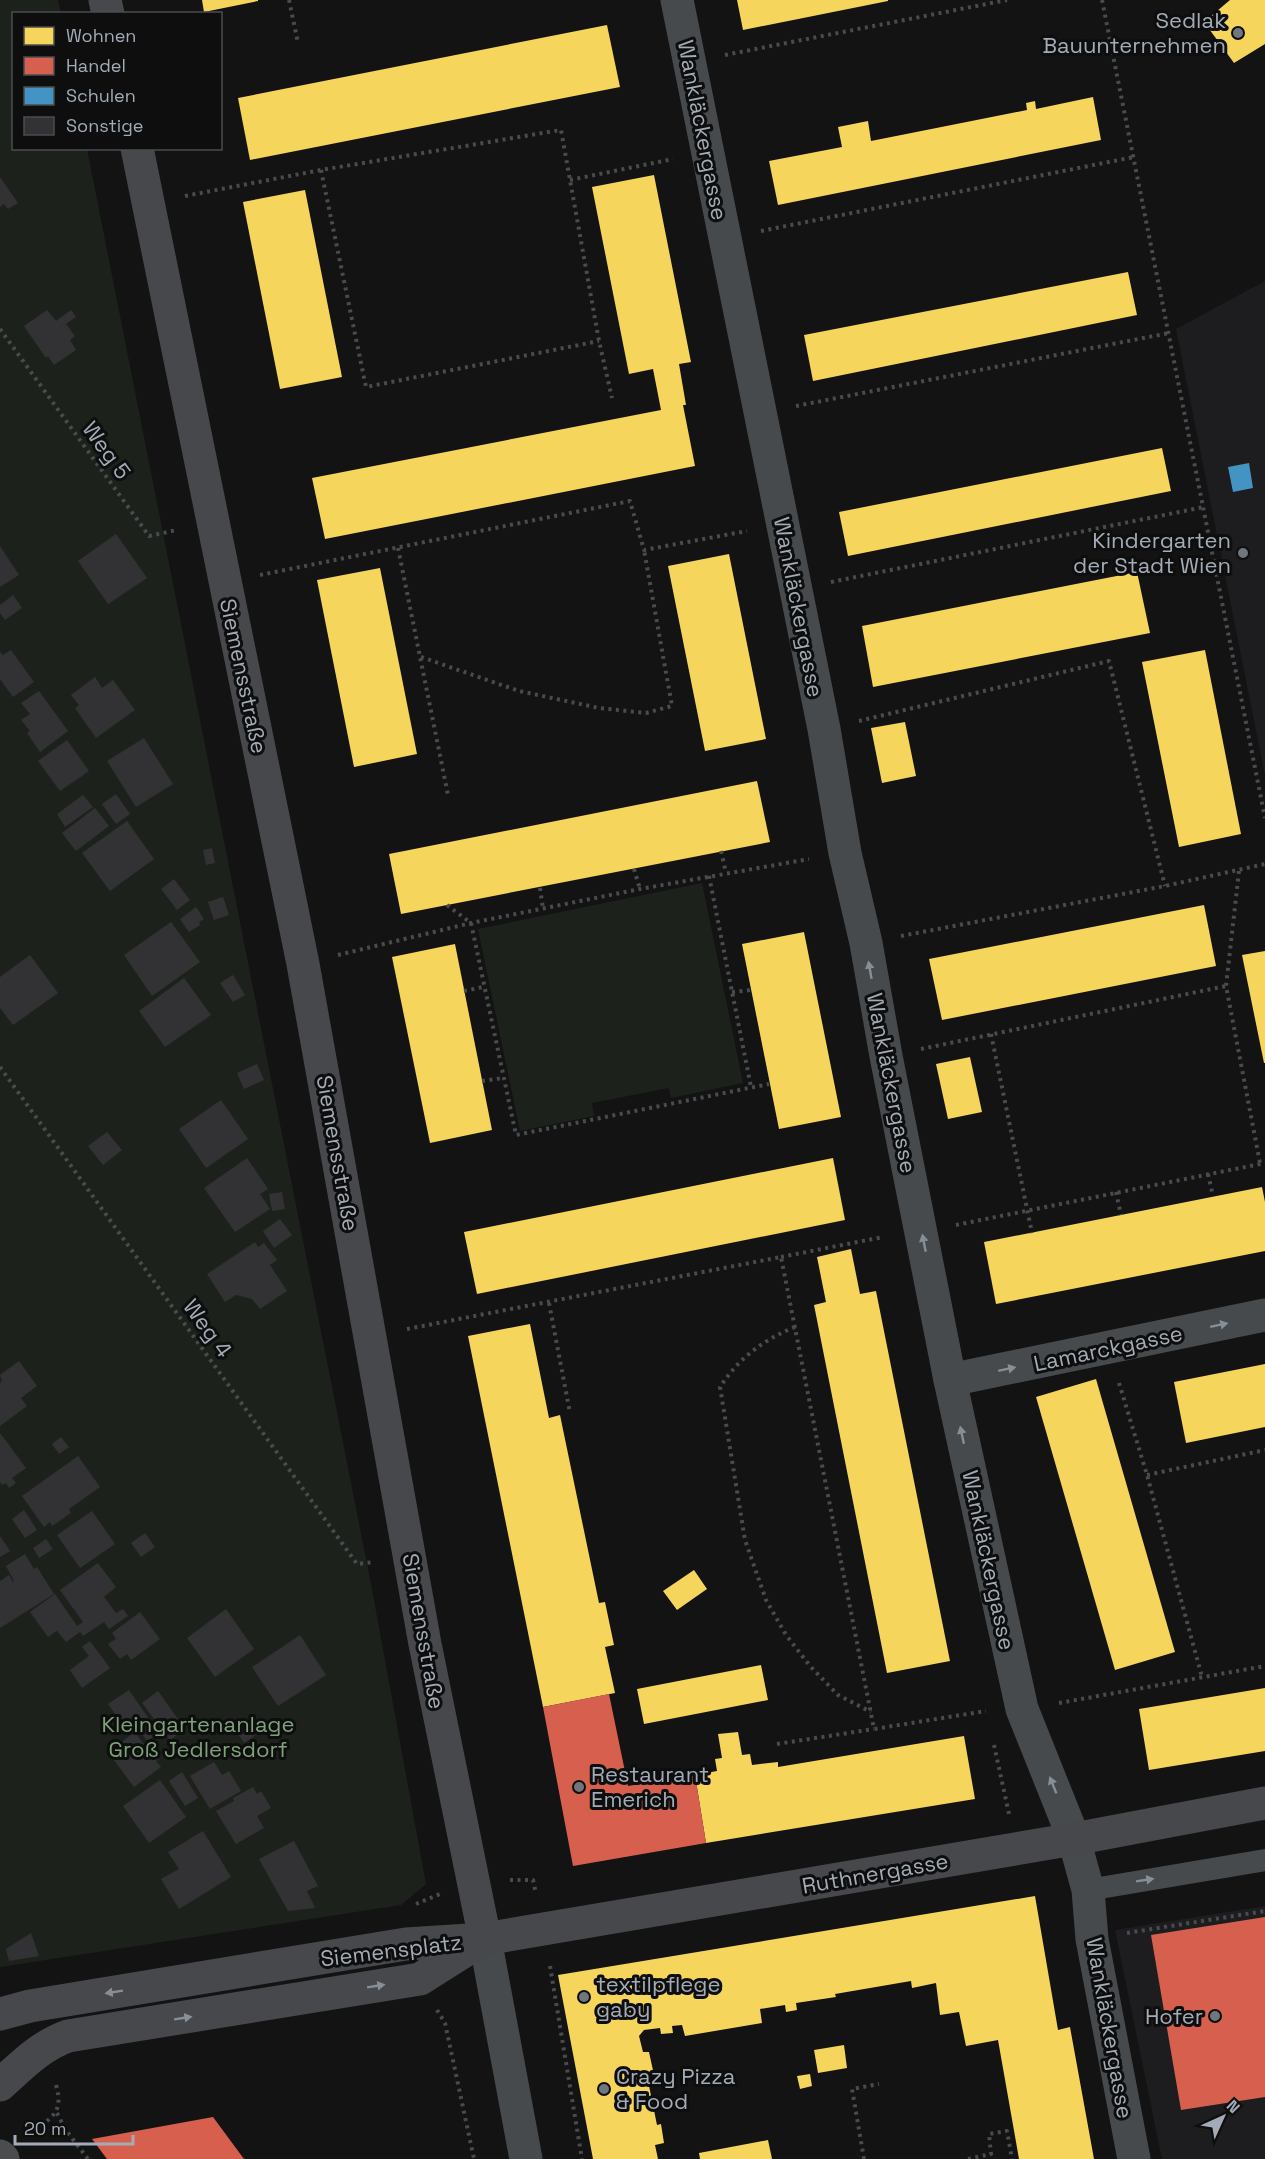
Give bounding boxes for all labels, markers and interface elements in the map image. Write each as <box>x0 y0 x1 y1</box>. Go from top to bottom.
place label: Sedlak Bauunternehmen <box>1043 6 1226 59</box>
legend <box>12 12 222 150</box>
text: Wohnen <box>66 24 136 47</box>
marker: Sedlak Bauunternehmen <box>1231 26 1245 40</box>
street label: Wankläckergasse <box>672 38 734 222</box>
text: Handel <box>66 54 126 77</box>
text: Schulen <box>66 84 136 107</box>
text: Sonstige <box>66 114 143 137</box>
street label: Weg 5 <box>77 416 137 484</box>
street label: Wankläckergasse <box>768 515 830 699</box>
place label: Kindergarten der Stadt Wien <box>1073 526 1231 579</box>
marker: Kindergarten der Stadt Wien <box>1236 546 1250 560</box>
street label: Siemensstraße <box>214 596 274 756</box>
one-way arrow <box>866 960 875 979</box>
street label: Wankläckergasse <box>861 991 923 1175</box>
street label: Siemensstraße <box>311 1073 365 1233</box>
one-way arrow <box>919 1234 928 1253</box>
street label: Weg 4 <box>177 1293 239 1363</box>
street label: Lamarckgasse <box>1031 1319 1185 1377</box>
one-way arrow <box>1210 1320 1229 1329</box>
one-way arrow <box>998 1364 1017 1373</box>
one-way arrow <box>957 1425 966 1444</box>
street label: Wankläckergasse <box>956 1468 1022 1652</box>
street label: Siemensstraße <box>397 1551 451 1711</box>
park label: Kleingartenanlage Groß Jedlersdorf <box>101 1710 295 1763</box>
place label: Restaurant Emerich <box>591 1760 709 1813</box>
one-way arrow <box>1048 1776 1057 1794</box>
marker: Restaurant Emerich <box>572 1780 586 1794</box>
street label: Ruthnergasse <box>800 1846 950 1900</box>
one-way arrow <box>1136 1876 1155 1885</box>
street label: Siemensplatz <box>319 1927 463 1973</box>
street label: Wankläckergasse <box>1080 1935 1140 2121</box>
place label: textilpflege gaby <box>596 1970 720 2023</box>
one-way arrow <box>367 1982 386 1991</box>
one-way arrow <box>105 1988 124 1997</box>
marker: textilpflege gaby <box>577 1990 591 2004</box>
place label: Hofer <box>1145 2002 1203 2030</box>
marker: Hofer <box>1208 2009 1222 2023</box>
one-way arrow <box>174 2013 193 2022</box>
place label: Crazy Pizza & Food <box>616 2062 736 2115</box>
marker: Crazy Pizza & Food <box>597 2082 611 2096</box>
north arrow <box>1193 2087 1253 2147</box>
text: N <box>1222 2096 1244 2118</box>
scale bar <box>15 2108 134 2146</box>
text: 20 m <box>24 2117 67 2140</box>

